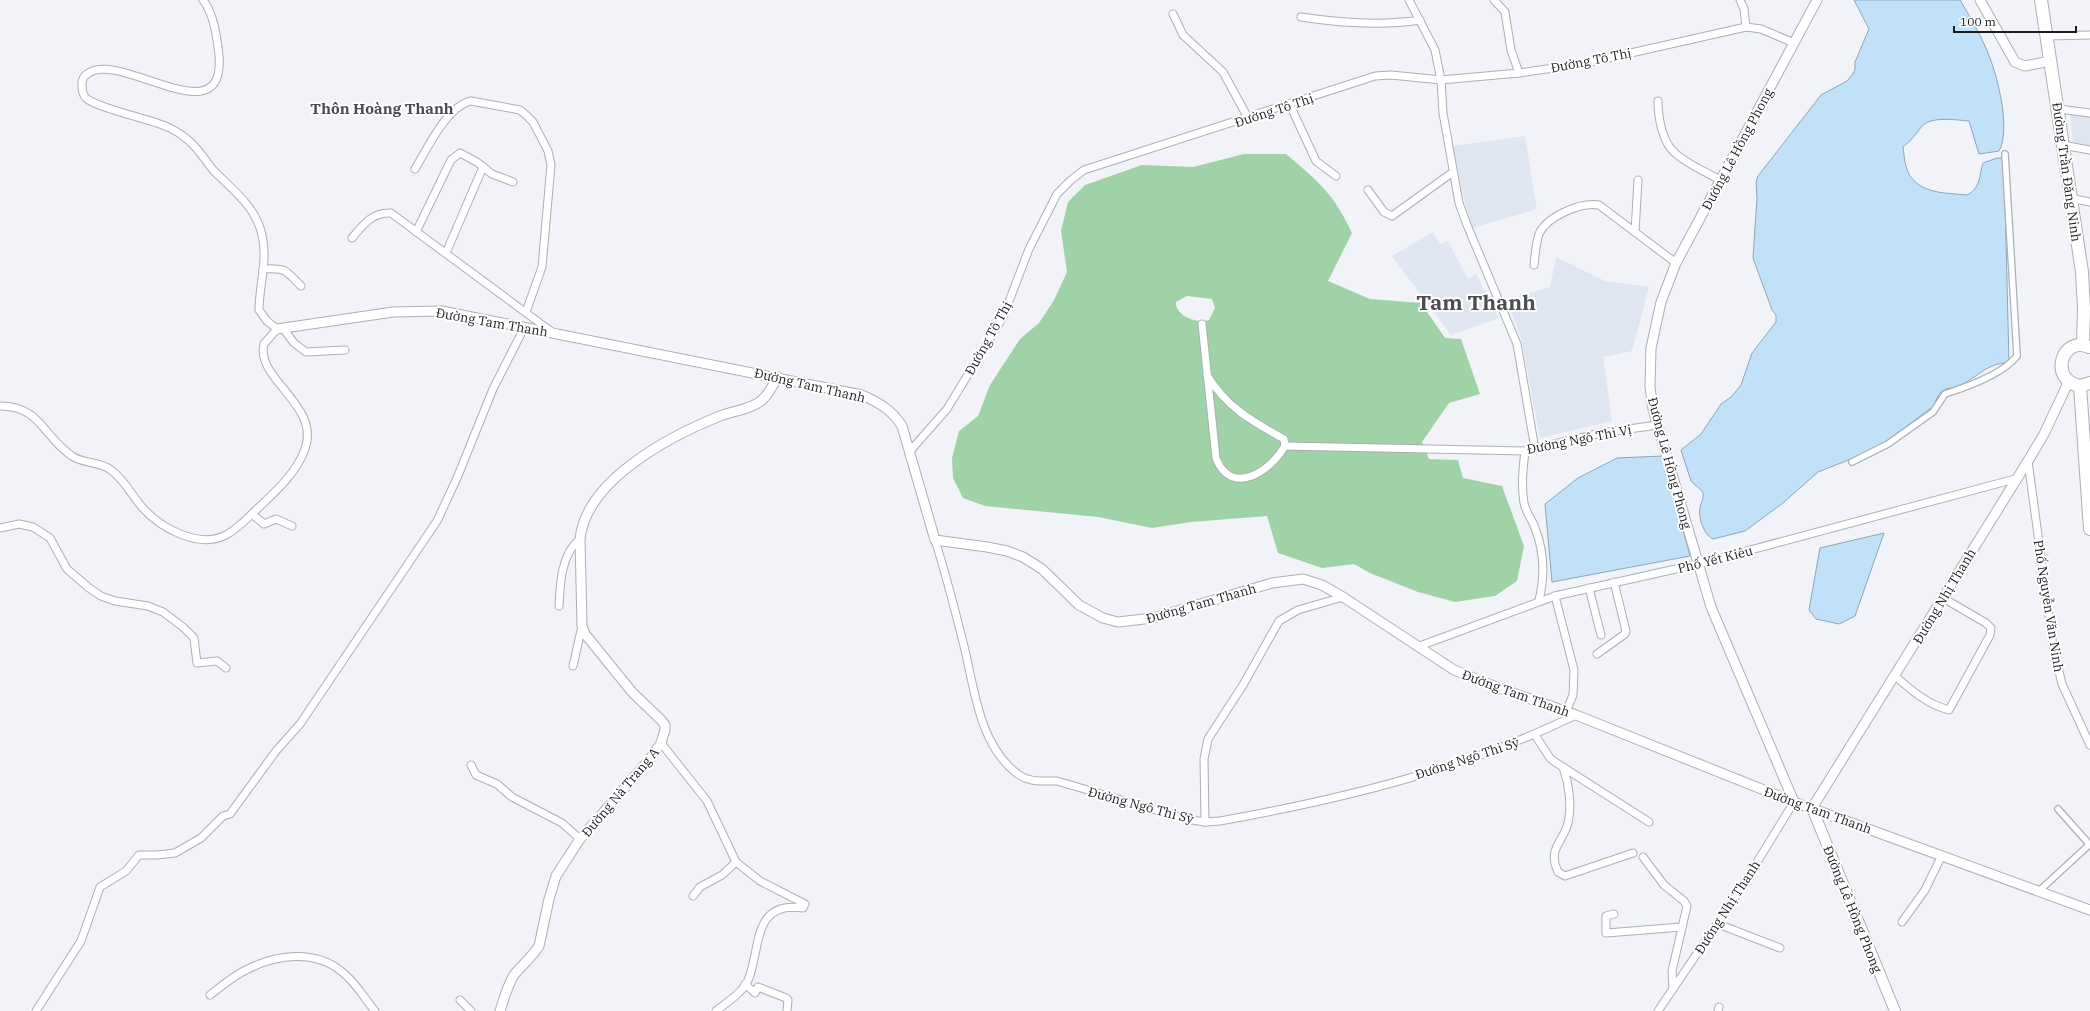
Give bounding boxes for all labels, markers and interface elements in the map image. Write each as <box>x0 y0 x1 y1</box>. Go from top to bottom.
scale bar <box>1954 8 2076 34</box>
text: 100 m <box>1960 14 1996 29</box>
street label: Đường Tô Thị <box>1549 44 1633 77</box>
street label: Đường Lê Hồng Phong <box>1698 85 1777 213</box>
street label: Đường Tô Thị <box>1233 90 1316 131</box>
district label: Thôn Hoàng Thanh <box>310 99 454 118</box>
street label: Đường Trần Đăng Ninh <box>2048 101 2085 243</box>
district label: Tam Thanh <box>1416 288 1536 316</box>
street label: Đường Tô Thị <box>961 298 1016 378</box>
street label: Đường Tam Thanh <box>435 304 549 341</box>
street label: Đường Tam Thanh <box>753 364 867 407</box>
street label: Đường Lê Hồng Phong <box>1644 395 1695 531</box>
street label: Đường Ngô Thì Vị <box>1525 421 1633 458</box>
street label: Phố Nguyễn Văn Ninh <box>2030 539 2067 673</box>
street label: Phố Yết Kiêu <box>1676 542 1754 577</box>
street label: Đường Nhị Thanh <box>1909 545 1980 647</box>
street label: Đường Tam Thanh <box>1144 580 1258 627</box>
street label: Đường Tam Thanh <box>1460 666 1572 721</box>
street label: Đường Ngô Thì Sỹ <box>1413 734 1521 783</box>
street label: Đường Nà Trang A <box>578 744 663 841</box>
street label: Đường Ngô Thì Sỹ <box>1086 783 1196 828</box>
street label: Đường Tam Thanh <box>1762 783 1874 838</box>
street label: Đường Lê Hồng Phong <box>1819 843 1886 975</box>
street label: Đường Nhị Thanh <box>1691 857 1764 957</box>

